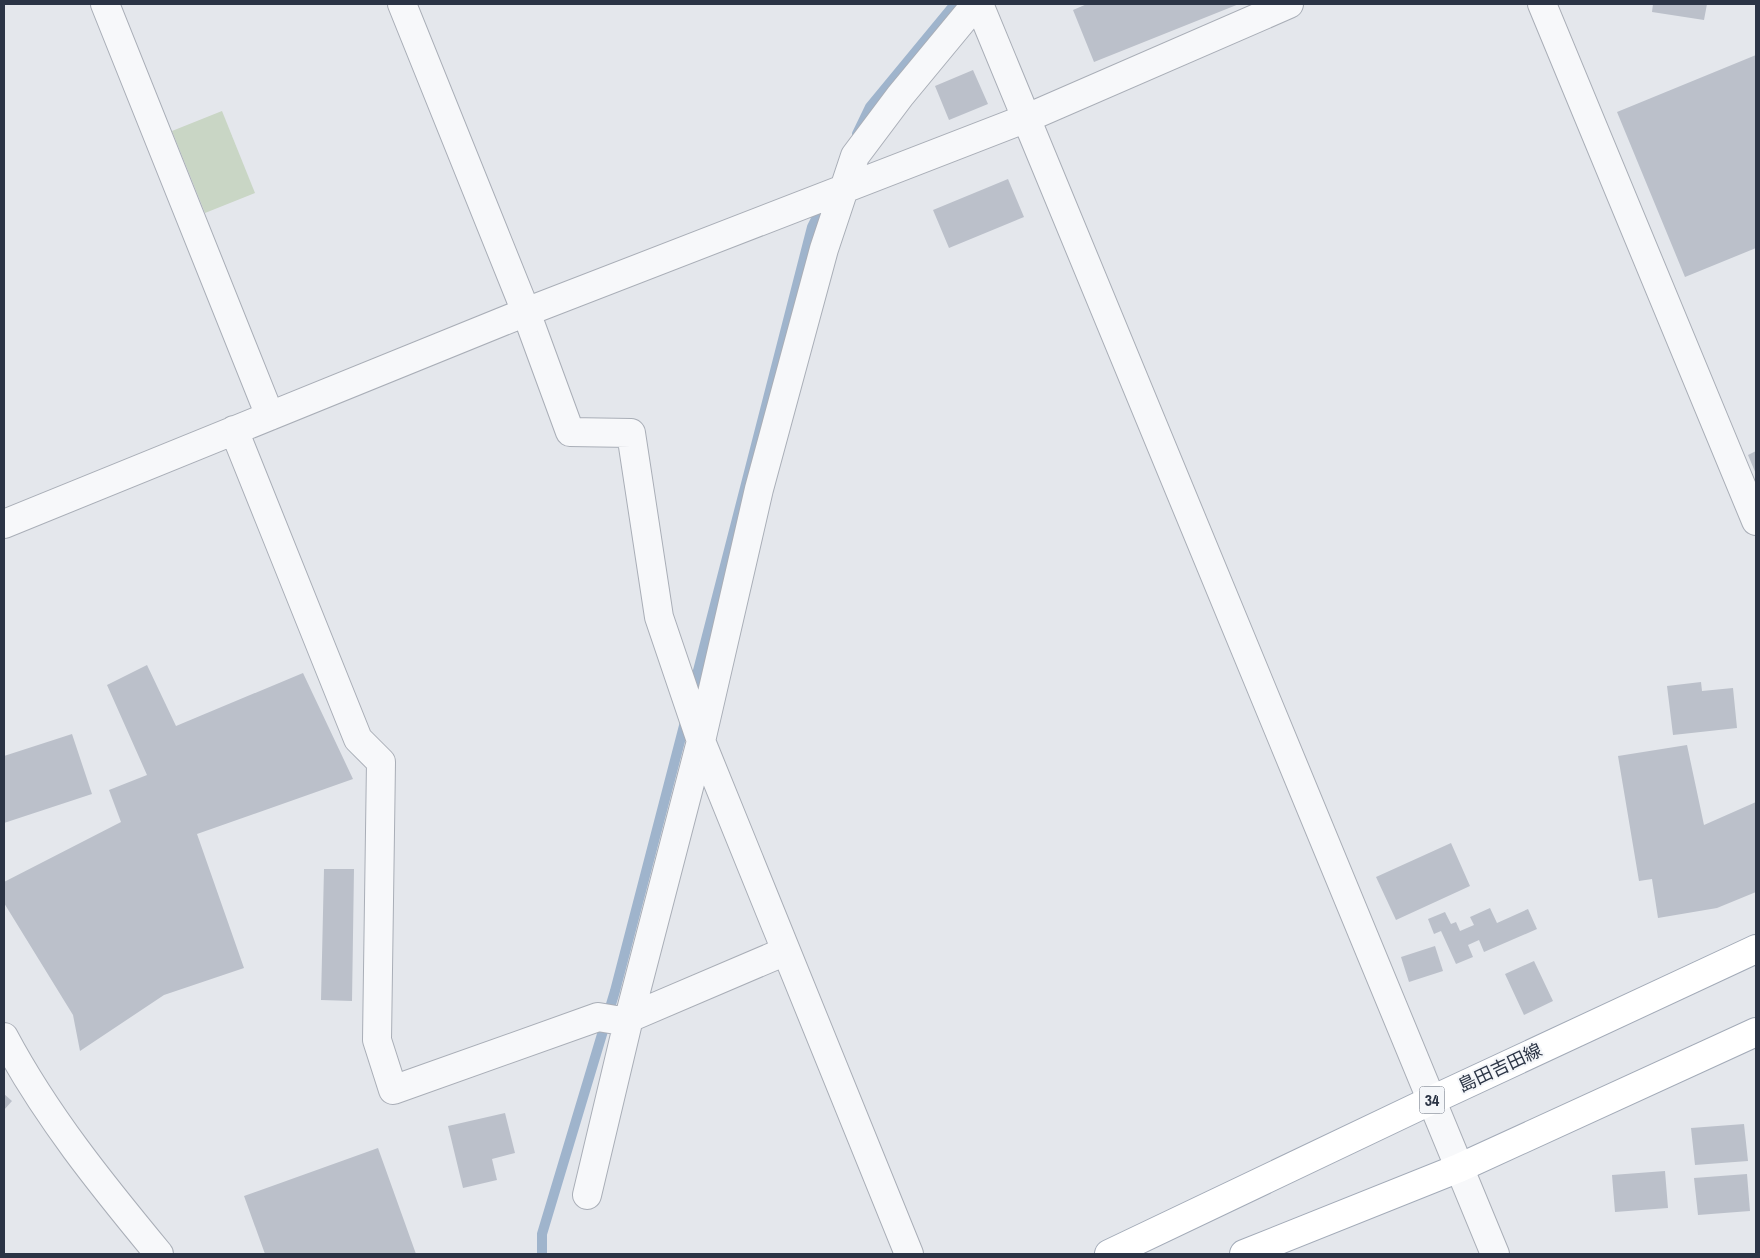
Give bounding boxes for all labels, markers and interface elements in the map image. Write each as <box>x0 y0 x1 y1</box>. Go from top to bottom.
street label: 島田吉田線 <box>1454 1037 1546 1098</box>
road number: 34 <box>1420 1086 1444 1114</box>

